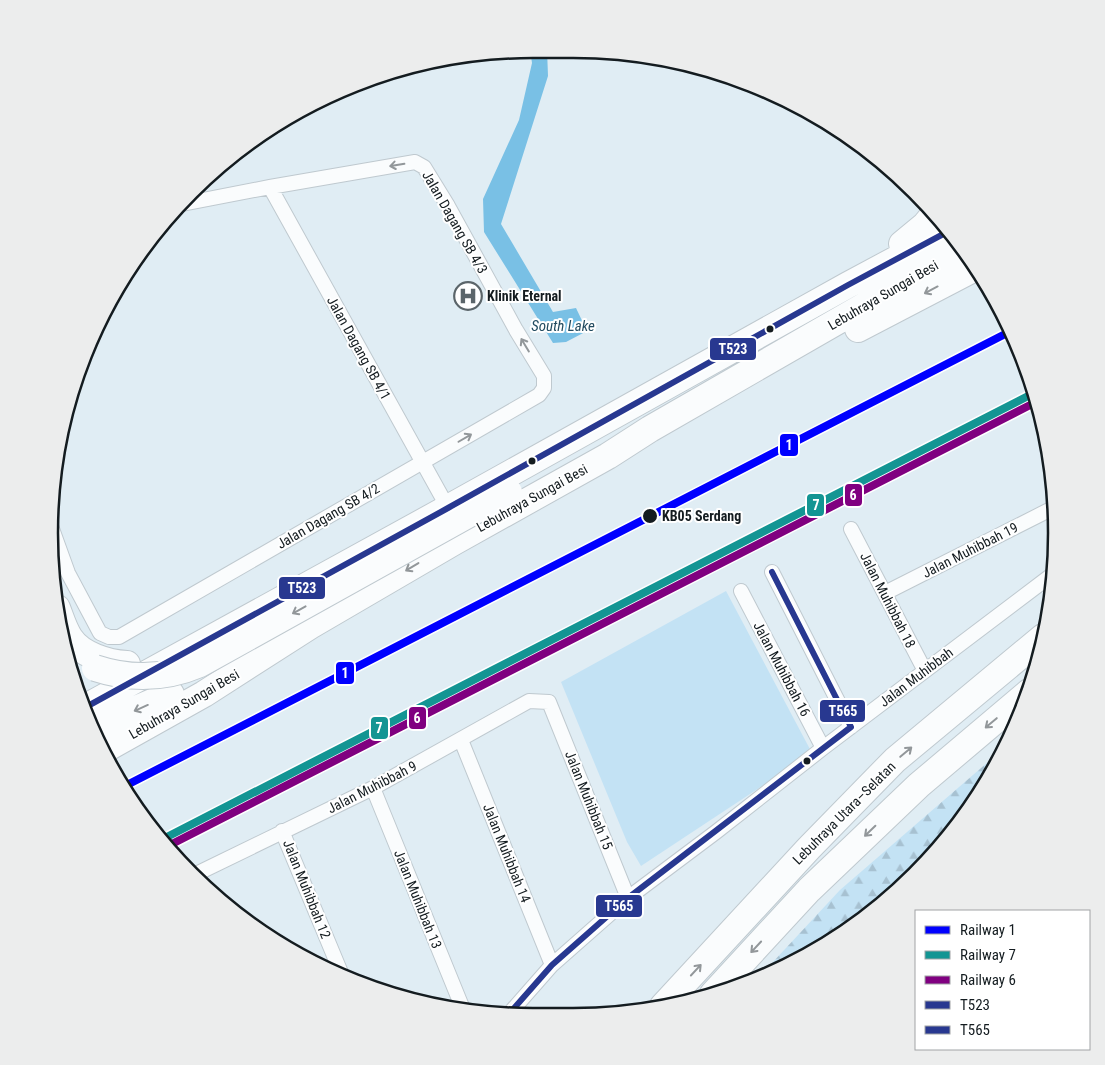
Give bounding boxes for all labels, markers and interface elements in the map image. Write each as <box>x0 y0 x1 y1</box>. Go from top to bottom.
one-way arrow <box>390 161 406 171</box>
street label: Jalan Dagang SB 4/3 <box>419 168 491 276</box>
street label: Lebuhraya Sungai Besi <box>825 257 941 333</box>
hospital icon: Klinik Eternal <box>453 281 483 311</box>
one-way arrow <box>924 285 939 295</box>
place label: Klinik Eternal <box>487 288 562 304</box>
street label: Jalan Dagang SB 4/1 <box>324 294 394 402</box>
water label: South Lake <box>531 317 595 335</box>
unlabelled marker <box>765 324 775 334</box>
line badge: T523 <box>709 337 757 361</box>
one-way arrow <box>519 338 529 352</box>
text: T523 <box>719 341 747 357</box>
one-way arrow <box>457 433 472 443</box>
line badge: 1 <box>779 433 799 457</box>
text: 1 <box>785 437 793 453</box>
unlabelled marker <box>527 456 537 466</box>
street label: Lebuhraya Sungai Besi <box>474 461 590 535</box>
street label: Jalan Dagang SB 4/2 <box>274 480 382 552</box>
line badge: 6 <box>844 483 863 507</box>
text: 6 <box>849 487 857 503</box>
line badge: 7 <box>806 493 825 517</box>
text: 7 <box>812 497 820 513</box>
marker: KB05 Serdang <box>641 507 659 525</box>
place label: KB05 Serdang <box>662 508 741 524</box>
street label: Jalan Muhibbah 19 <box>920 519 1020 581</box>
street label: Jalan Muhibbah 18 <box>857 550 919 650</box>
one-way arrow <box>406 562 420 572</box>
line badge: T523 <box>278 576 326 600</box>
text: T523 <box>288 580 316 596</box>
one-way arrow <box>291 605 306 615</box>
street label: Jalan Muhibbah 16 <box>750 619 814 719</box>
street label: Jalan Muhibbah <box>876 644 956 710</box>
line badge: 1 <box>335 661 355 685</box>
text: 1 <box>341 665 349 681</box>
street label: Lebuhraya Sungai Besi <box>126 666 242 742</box>
line badge: T565 <box>819 699 866 723</box>
text: T565 <box>829 703 857 719</box>
one-way arrow <box>134 704 149 713</box>
line badge: 6 <box>408 706 427 730</box>
text: 6 <box>413 710 421 726</box>
line badge: 7 <box>370 716 389 740</box>
one-way arrow <box>985 718 998 729</box>
text: 7 <box>375 720 383 736</box>
one-way arrow <box>899 746 912 757</box>
street label: Jalan Muhibbah 15 <box>562 748 616 852</box>
unlabelled marker <box>802 756 812 766</box>
street label: Jalan Muhibbah 9 <box>325 758 419 816</box>
street label: Lebuhraya Utara–Selatan <box>789 758 899 868</box>
street label: Jalan Muhibbah 14 <box>480 801 534 905</box>
one-way arrow <box>864 825 876 837</box>
street label: Jalan Muhibbah 12 <box>280 837 334 941</box>
street label: Jalan Muhibbah 13 <box>391 847 445 951</box>
line badge: T565 <box>595 894 643 918</box>
text: T565 <box>605 898 633 914</box>
legend <box>915 910 1090 1050</box>
text: Railway 1 <box>960 921 1016 939</box>
one-way arrow <box>750 941 762 954</box>
text: Railway 7 <box>960 946 1016 964</box>
one-way arrow <box>690 963 702 976</box>
text: Railway 6 <box>960 971 1016 989</box>
text: T523 <box>960 996 990 1014</box>
text: T565 <box>960 1021 990 1039</box>

